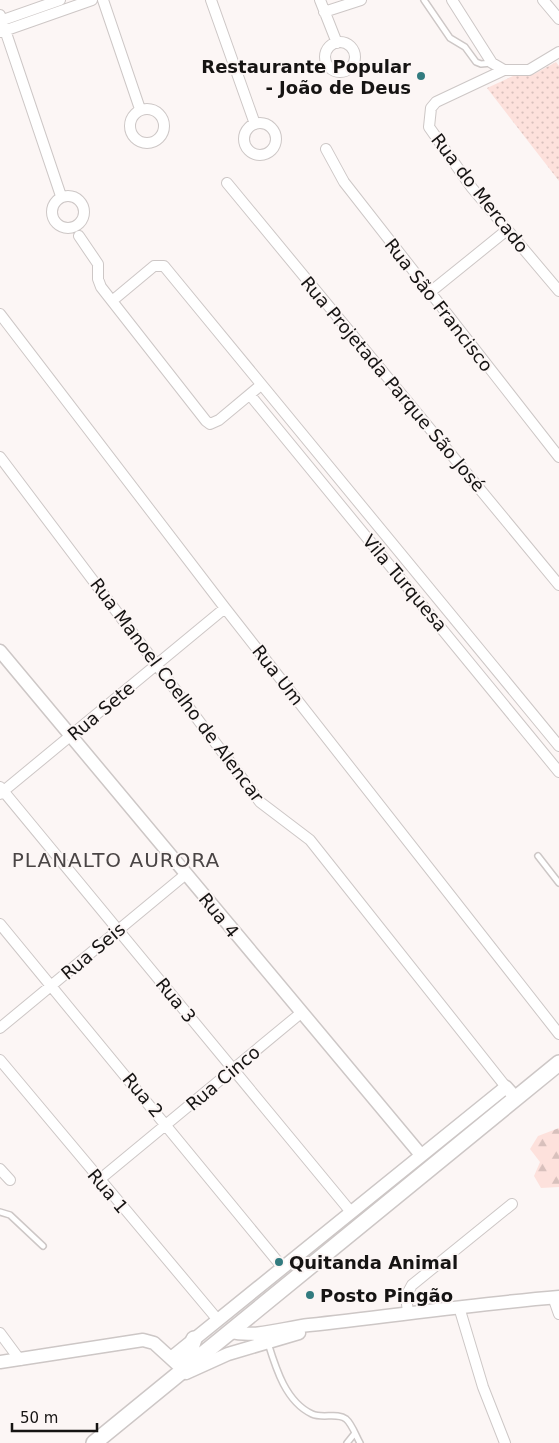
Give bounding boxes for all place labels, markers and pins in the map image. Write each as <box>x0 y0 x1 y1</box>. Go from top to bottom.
place label: Restaurante Popular - João de Deus <box>201 56 411 98</box>
marker: Restaurante Popular - João de Deus <box>415 70 427 82</box>
place label: Quitanda Animal <box>289 1252 458 1273</box>
marker: Quitanda Animal <box>273 1256 285 1268</box>
place label: Posto Pingão <box>320 1285 453 1306</box>
marker: Posto Pingão <box>304 1289 316 1301</box>

